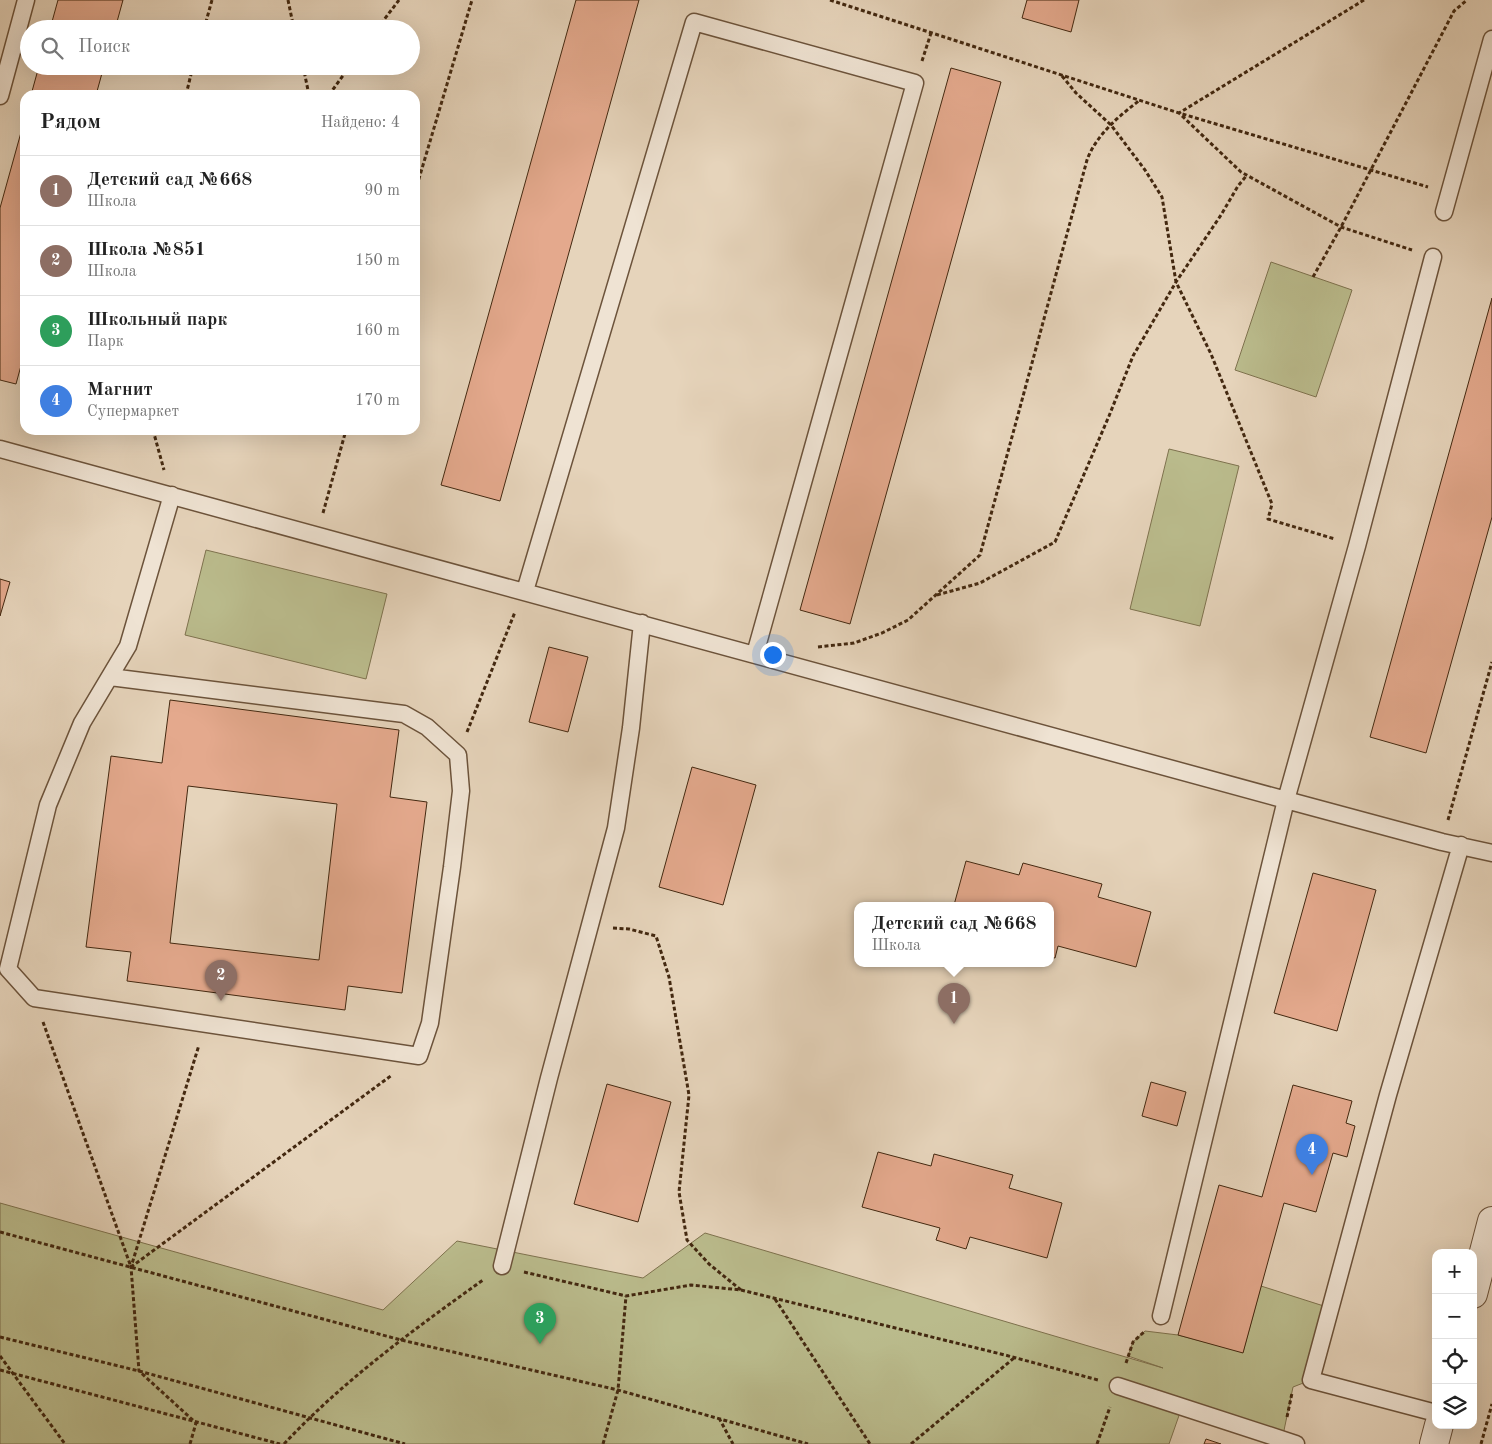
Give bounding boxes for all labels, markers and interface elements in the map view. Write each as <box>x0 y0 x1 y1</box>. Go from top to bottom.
search box <box>20 20 420 75</box>
icon: search <box>38 34 66 62</box>
text: Поиск <box>78 38 130 57</box>
text: Рядом <box>40 112 101 133</box>
text: Найдено: 4 <box>321 115 400 131</box>
text: Детский сад №668 <box>87 171 252 190</box>
text: 1 <box>51 183 61 199</box>
text: 90 m <box>364 183 400 199</box>
text: Школа <box>87 194 137 210</box>
text: Школа №851 <box>87 241 206 260</box>
text: 2 <box>51 253 61 269</box>
text: 150 m <box>355 253 400 269</box>
text: Школа <box>87 264 137 280</box>
text: Школьный парк <box>87 311 227 330</box>
text: 3 <box>51 323 61 339</box>
text: 160 m <box>355 323 400 339</box>
text: Парк <box>87 334 124 350</box>
text: Магнит <box>87 381 153 400</box>
text: 4 <box>51 393 61 409</box>
text: 170 m <box>355 393 400 409</box>
text: Супермаркет <box>87 404 179 420</box>
your location <box>760 642 786 668</box>
popup <box>854 902 1054 967</box>
text: Детский сад №668 <box>871 915 1037 934</box>
text: Школа <box>871 938 921 954</box>
pin: 2 <box>205 960 237 1001</box>
pin: 1 <box>938 983 970 1024</box>
pin: 4 <box>1296 1134 1328 1175</box>
map controls <box>1432 1249 1477 1429</box>
button: + <box>1432 1249 1477 1294</box>
button: − <box>1432 1294 1477 1339</box>
pin: 3 <box>524 1303 556 1344</box>
button: locate <box>1432 1339 1477 1384</box>
button: layers <box>1432 1384 1477 1429</box>

